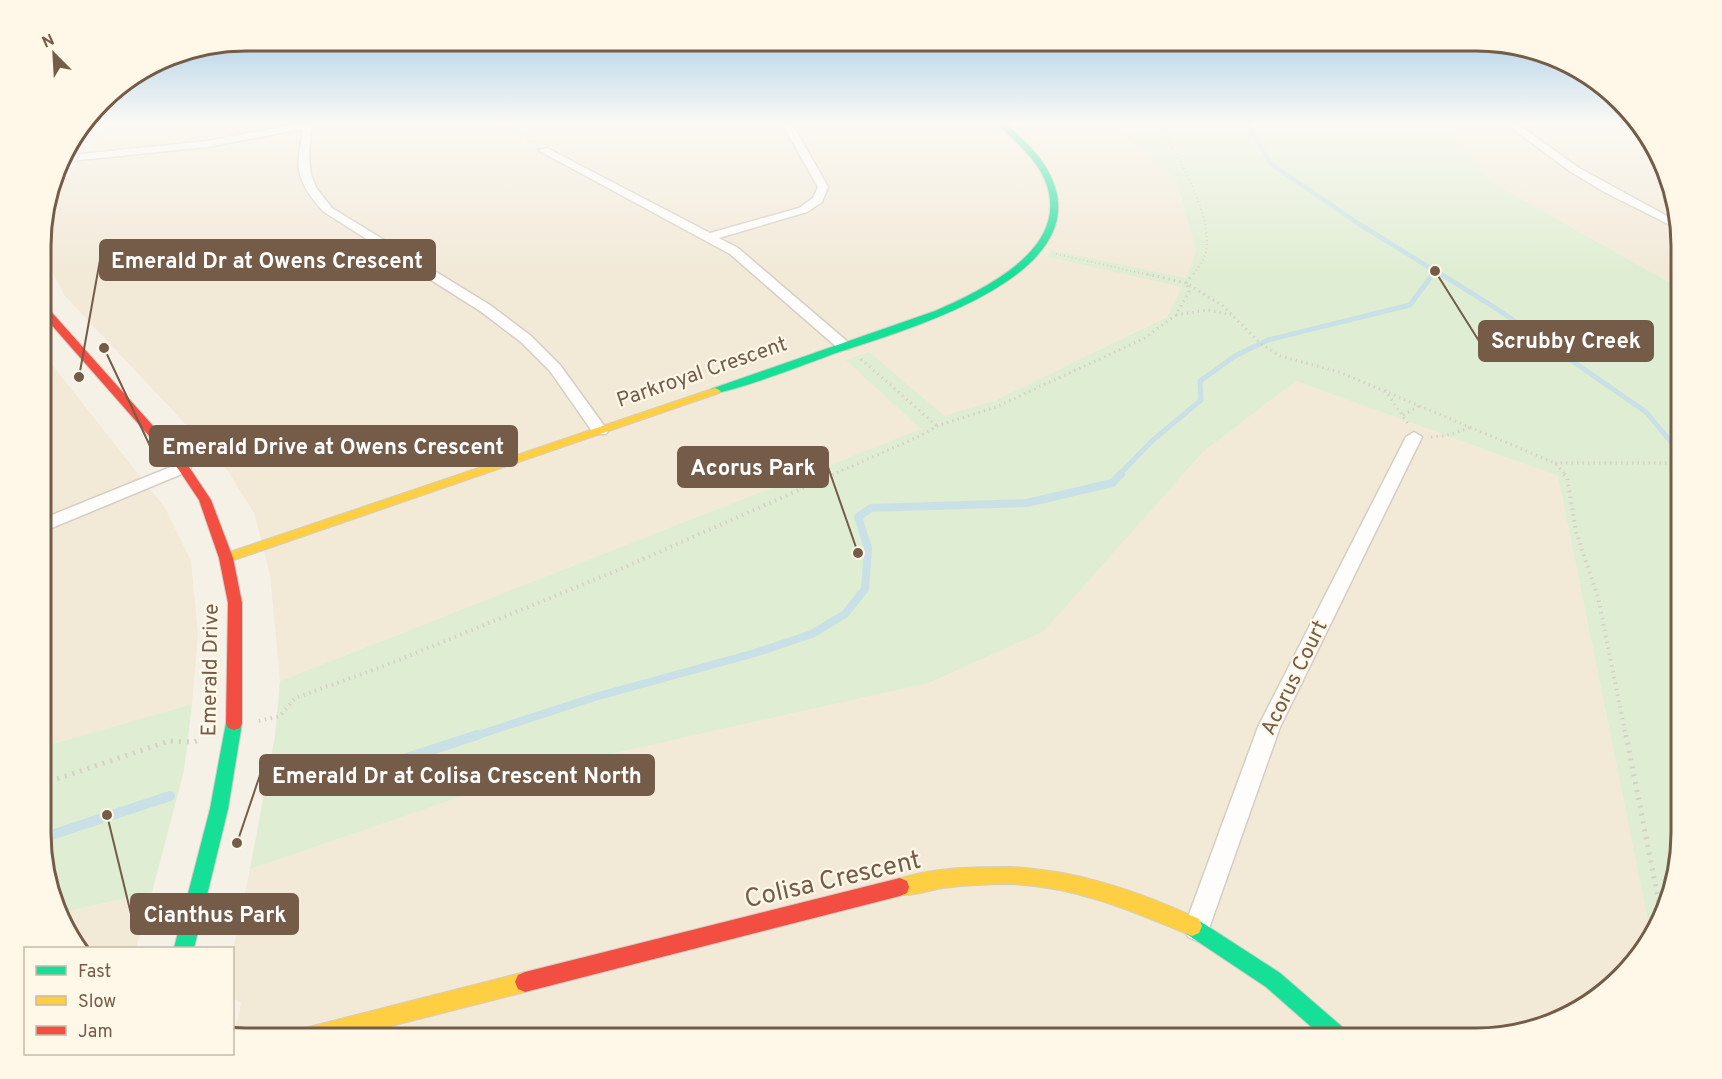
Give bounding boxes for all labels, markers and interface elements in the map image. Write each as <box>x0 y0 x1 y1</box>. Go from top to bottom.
north arrow <box>24 24 84 84</box>
text: N <box>39 31 58 54</box>
callout: Emerald Dr at Owens Crescent <box>100 240 435 280</box>
text: Emerald Dr at Owens Crescent <box>111 249 423 276</box>
callout: Scrubby Creek <box>1479 321 1653 361</box>
text: Scrubby Creek <box>1491 329 1641 356</box>
street label: Parkroyal Crescent <box>613 331 791 415</box>
callout: Emerald Drive at Owens Crescent <box>150 426 517 466</box>
text: Emerald Drive at Owens Crescent <box>162 435 504 462</box>
callout: Acorus Park <box>678 447 828 487</box>
text: Acorus Park <box>690 456 816 483</box>
street label: Emerald Drive <box>196 603 226 737</box>
street label: Acorus Court <box>1256 616 1334 740</box>
callout: Emerald Dr at Colisa Crescent North <box>260 755 654 795</box>
text: Emerald Dr at Colisa Crescent North <box>272 764 642 791</box>
street label: Colisa Crescent <box>742 845 924 917</box>
callout: Cianthus Park <box>131 894 298 934</box>
text: Cianthus Park <box>143 903 287 930</box>
legend <box>24 947 234 1055</box>
text: Fast <box>78 961 111 984</box>
text: Slow <box>78 991 116 1014</box>
text: Jam <box>78 1021 113 1044</box>

